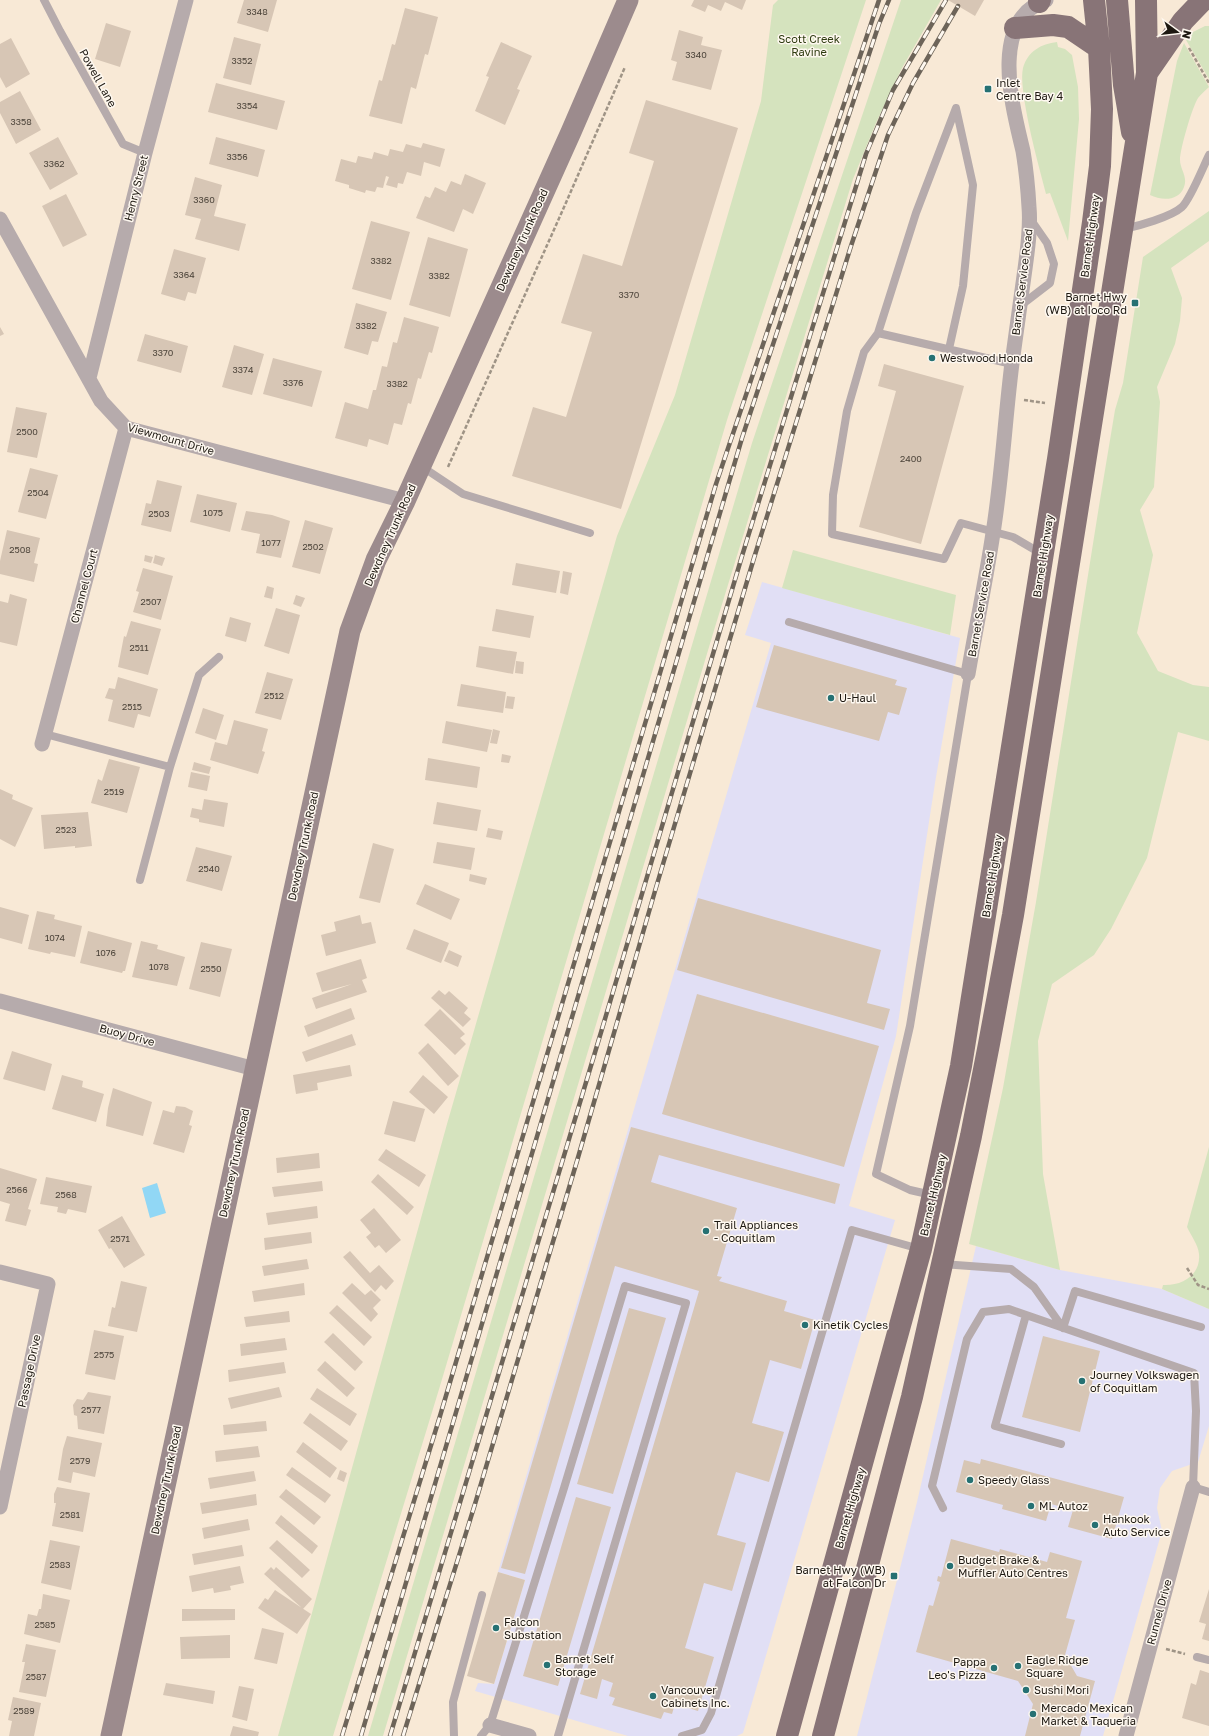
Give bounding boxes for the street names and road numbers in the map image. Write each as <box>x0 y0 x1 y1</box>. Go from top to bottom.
street label: Powell Lane <box>77 46 120 109</box>
street label: Henry Street <box>121 154 150 222</box>
street label: Dewdney Trunk Road <box>493 187 550 293</box>
street label: Barnet Highway <box>1077 194 1102 278</box>
street label: Barnet Service Road <box>1009 228 1035 336</box>
street label: Viewmount Drive <box>126 420 216 457</box>
street label: Dewdney Trunk Road <box>361 482 418 588</box>
street label: Barnet Highway <box>1030 514 1055 598</box>
street label: Channel Court <box>67 547 100 624</box>
street label: Barnet Service Road <box>965 550 996 658</box>
street label: Dewdney Trunk Road <box>285 790 320 901</box>
street label: Barnet Highway <box>979 834 1004 918</box>
street label: Buoy Drive <box>98 1021 156 1048</box>
street label: Dewdney Trunk Road <box>216 1107 251 1218</box>
street label: Barnet Highway <box>917 1153 948 1237</box>
street label: Passage Drive <box>14 1333 43 1409</box>
street label: Dewdney Trunk Road <box>148 1424 183 1535</box>
street label: Barnet Highway <box>832 1466 867 1550</box>
street label: Runnel Drive <box>1144 1578 1174 1646</box>

